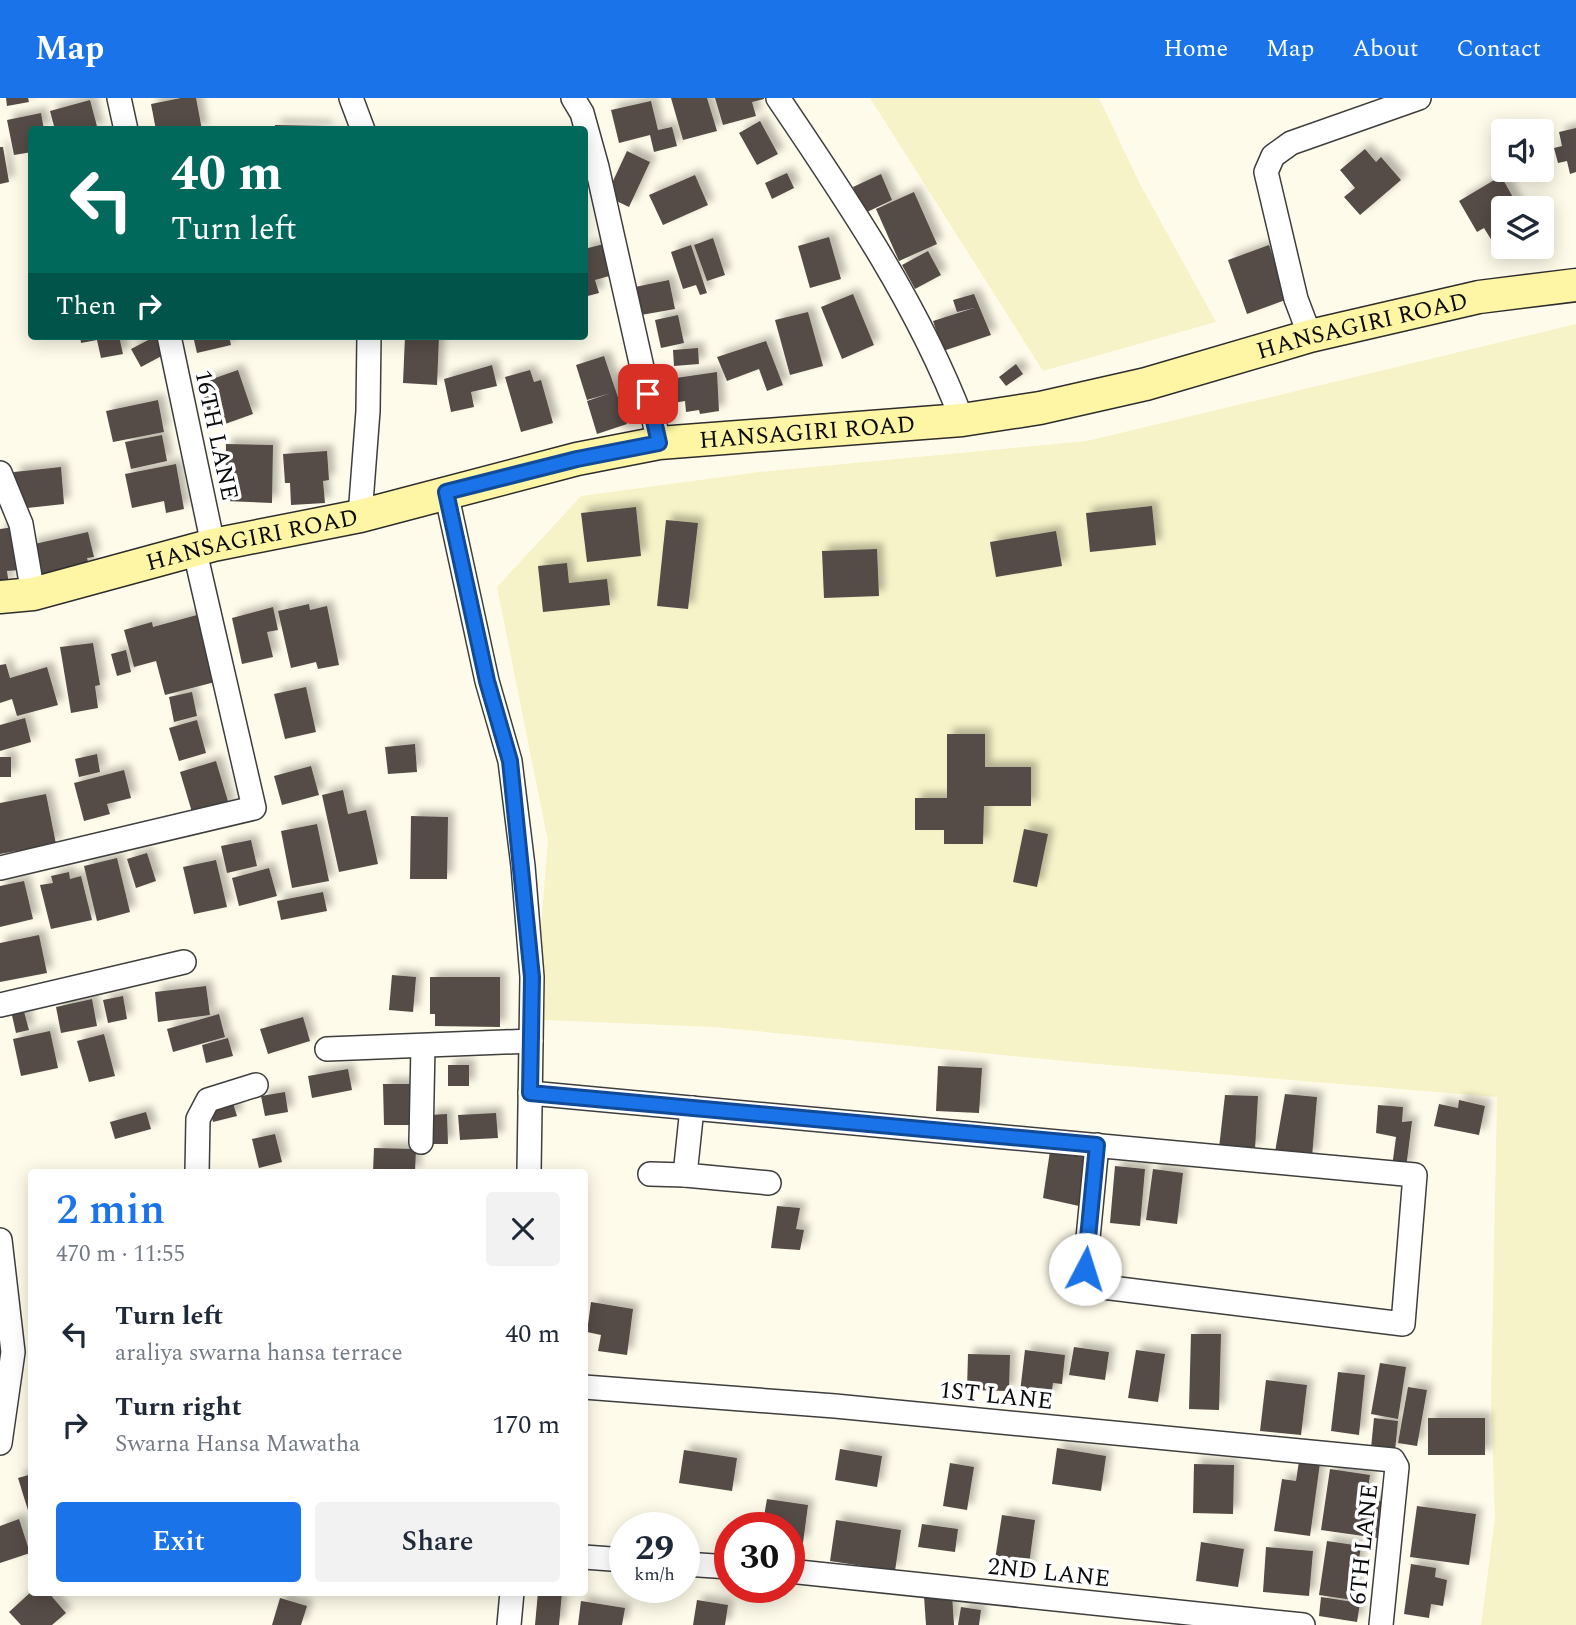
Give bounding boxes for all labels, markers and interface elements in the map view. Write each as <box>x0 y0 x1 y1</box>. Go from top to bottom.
text: Map <box>35 24 104 74</box>
text: Home <box>1163 31 1228 67</box>
text: Map <box>1266 31 1314 67</box>
text: About <box>1352 31 1418 67</box>
text: Contact <box>1456 31 1541 67</box>
map controls <box>1491 119 1554 259</box>
button: sound <box>1491 119 1554 182</box>
text: 40 m <box>171 137 282 212</box>
icon: left <box>56 154 147 245</box>
button: layers <box>1491 196 1554 259</box>
text: Turn left <box>171 205 297 254</box>
street label: HANSAGIRI ROAD <box>1252 283 1472 370</box>
text: Then <box>56 286 116 326</box>
icon: right <box>130 287 168 325</box>
pin <box>618 364 678 424</box>
street label: 16TH LANE <box>185 366 247 504</box>
icon: arrive <box>629 375 667 413</box>
street label: HANSAGIRI ROAD <box>698 407 917 459</box>
street label: HANSAGIRI ROAD <box>142 500 362 581</box>
text: 2 min <box>56 1179 165 1242</box>
button: close <box>486 1192 560 1266</box>
position arrow <box>1048 1232 1122 1306</box>
text: 470 m · 11:55 <box>56 1237 185 1272</box>
text: Turn left <box>115 1296 223 1336</box>
text: 40 m <box>505 1314 560 1354</box>
icon: left <box>56 1315 94 1353</box>
text: araliya swarna hansa terrace <box>115 1336 403 1371</box>
street label: 1ST LANE <box>937 1372 1055 1420</box>
text: Turn right <box>115 1387 242 1427</box>
text: 170 m <box>492 1405 560 1445</box>
icon: right <box>56 1406 94 1444</box>
text: Swarna Hansa Mawatha <box>115 1427 360 1462</box>
street label: 6TH LANE <box>1340 1482 1388 1606</box>
button: Exit <box>56 1502 301 1582</box>
button: Share <box>315 1502 560 1582</box>
speed limit sign: 30 <box>714 1512 805 1603</box>
text: 29 <box>635 1522 674 1575</box>
street label: 2ND LANE <box>986 1549 1112 1597</box>
text: km/h <box>634 1561 675 1588</box>

